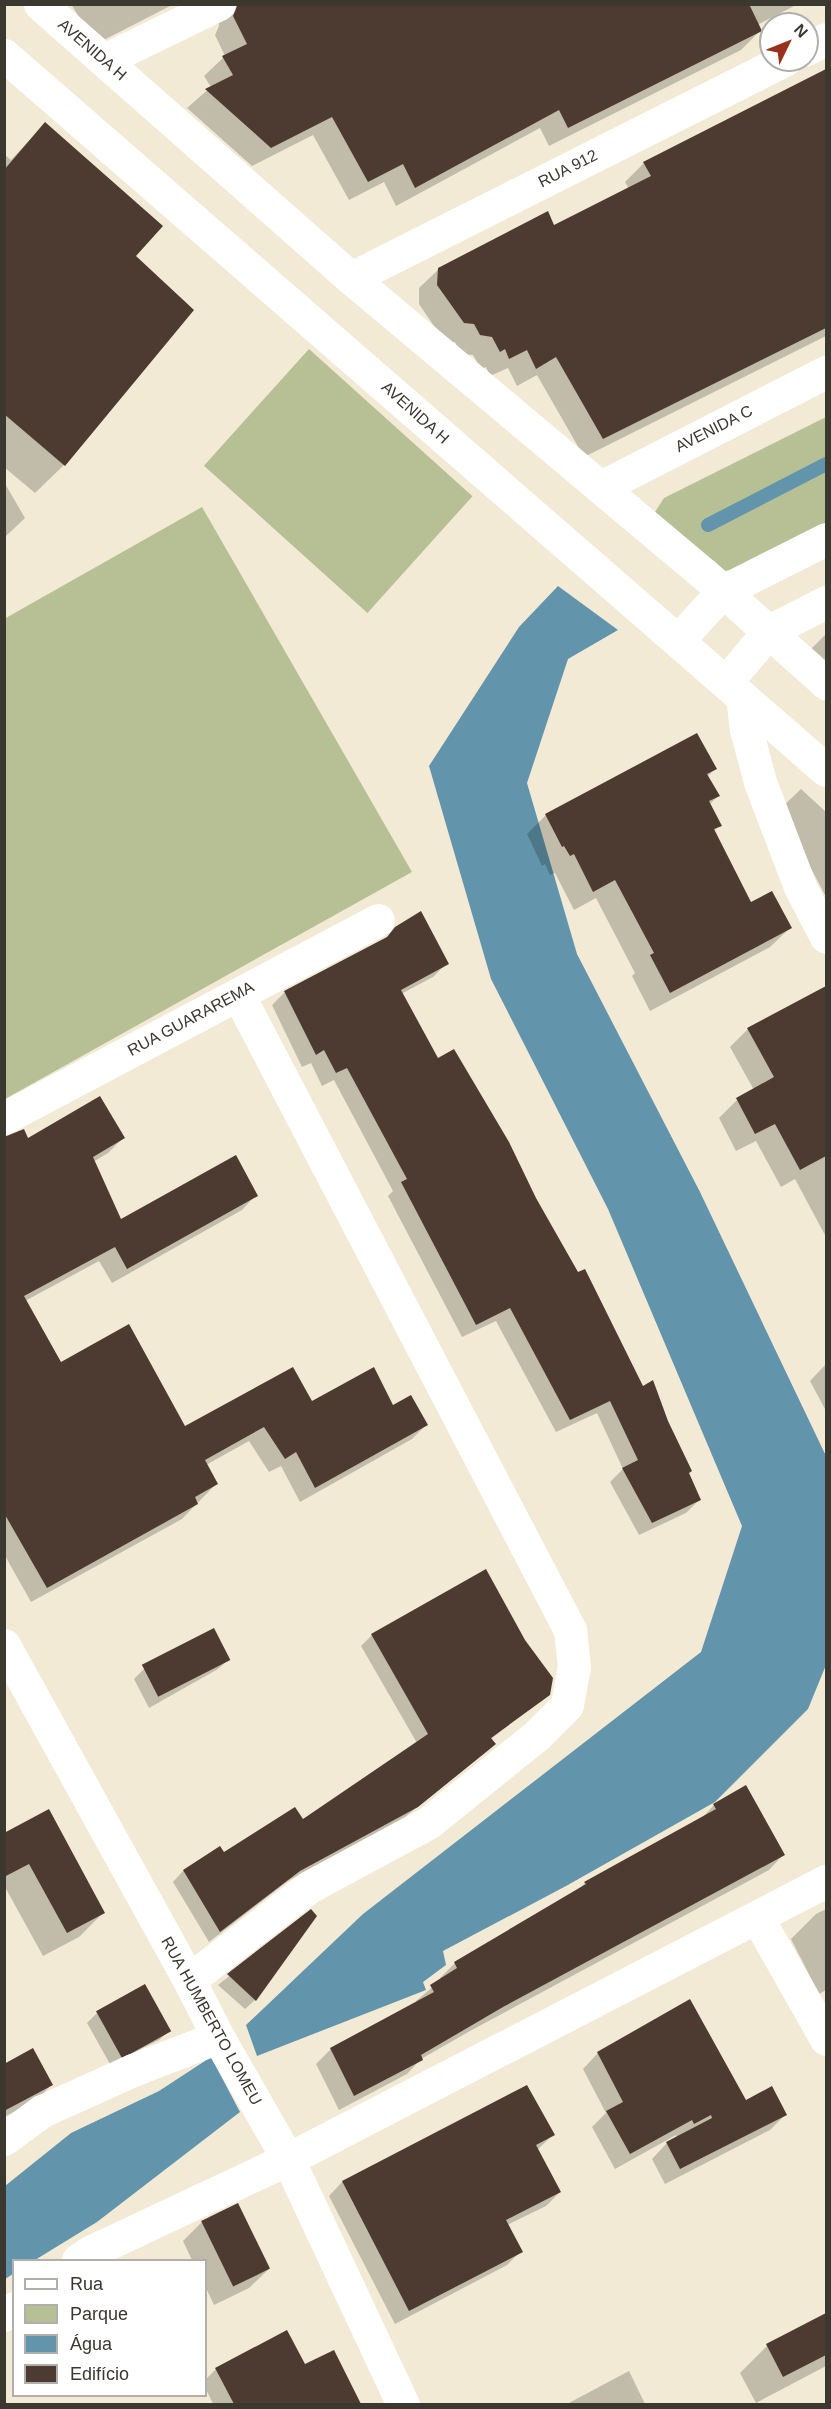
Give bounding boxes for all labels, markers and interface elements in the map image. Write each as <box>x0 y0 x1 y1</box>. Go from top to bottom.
north arrow <box>759 12 819 72</box>
street label: AVENIDA H <box>54 15 130 85</box>
text: N <box>791 21 811 41</box>
street label: RUA 912 <box>535 146 601 192</box>
street label: AVENIDA H <box>377 377 453 449</box>
street label: AVENIDA C <box>672 401 756 457</box>
street label: RUA GUARAREMA <box>124 977 258 1061</box>
street label: RUA HUMBERTO LOMEU <box>156 1933 266 2109</box>
legend <box>12 2259 207 2397</box>
text: Rua <box>70 2274 103 2294</box>
text: Parque <box>70 2304 128 2324</box>
text: Água <box>70 2334 112 2354</box>
text: Edifício <box>70 2364 129 2384</box>

